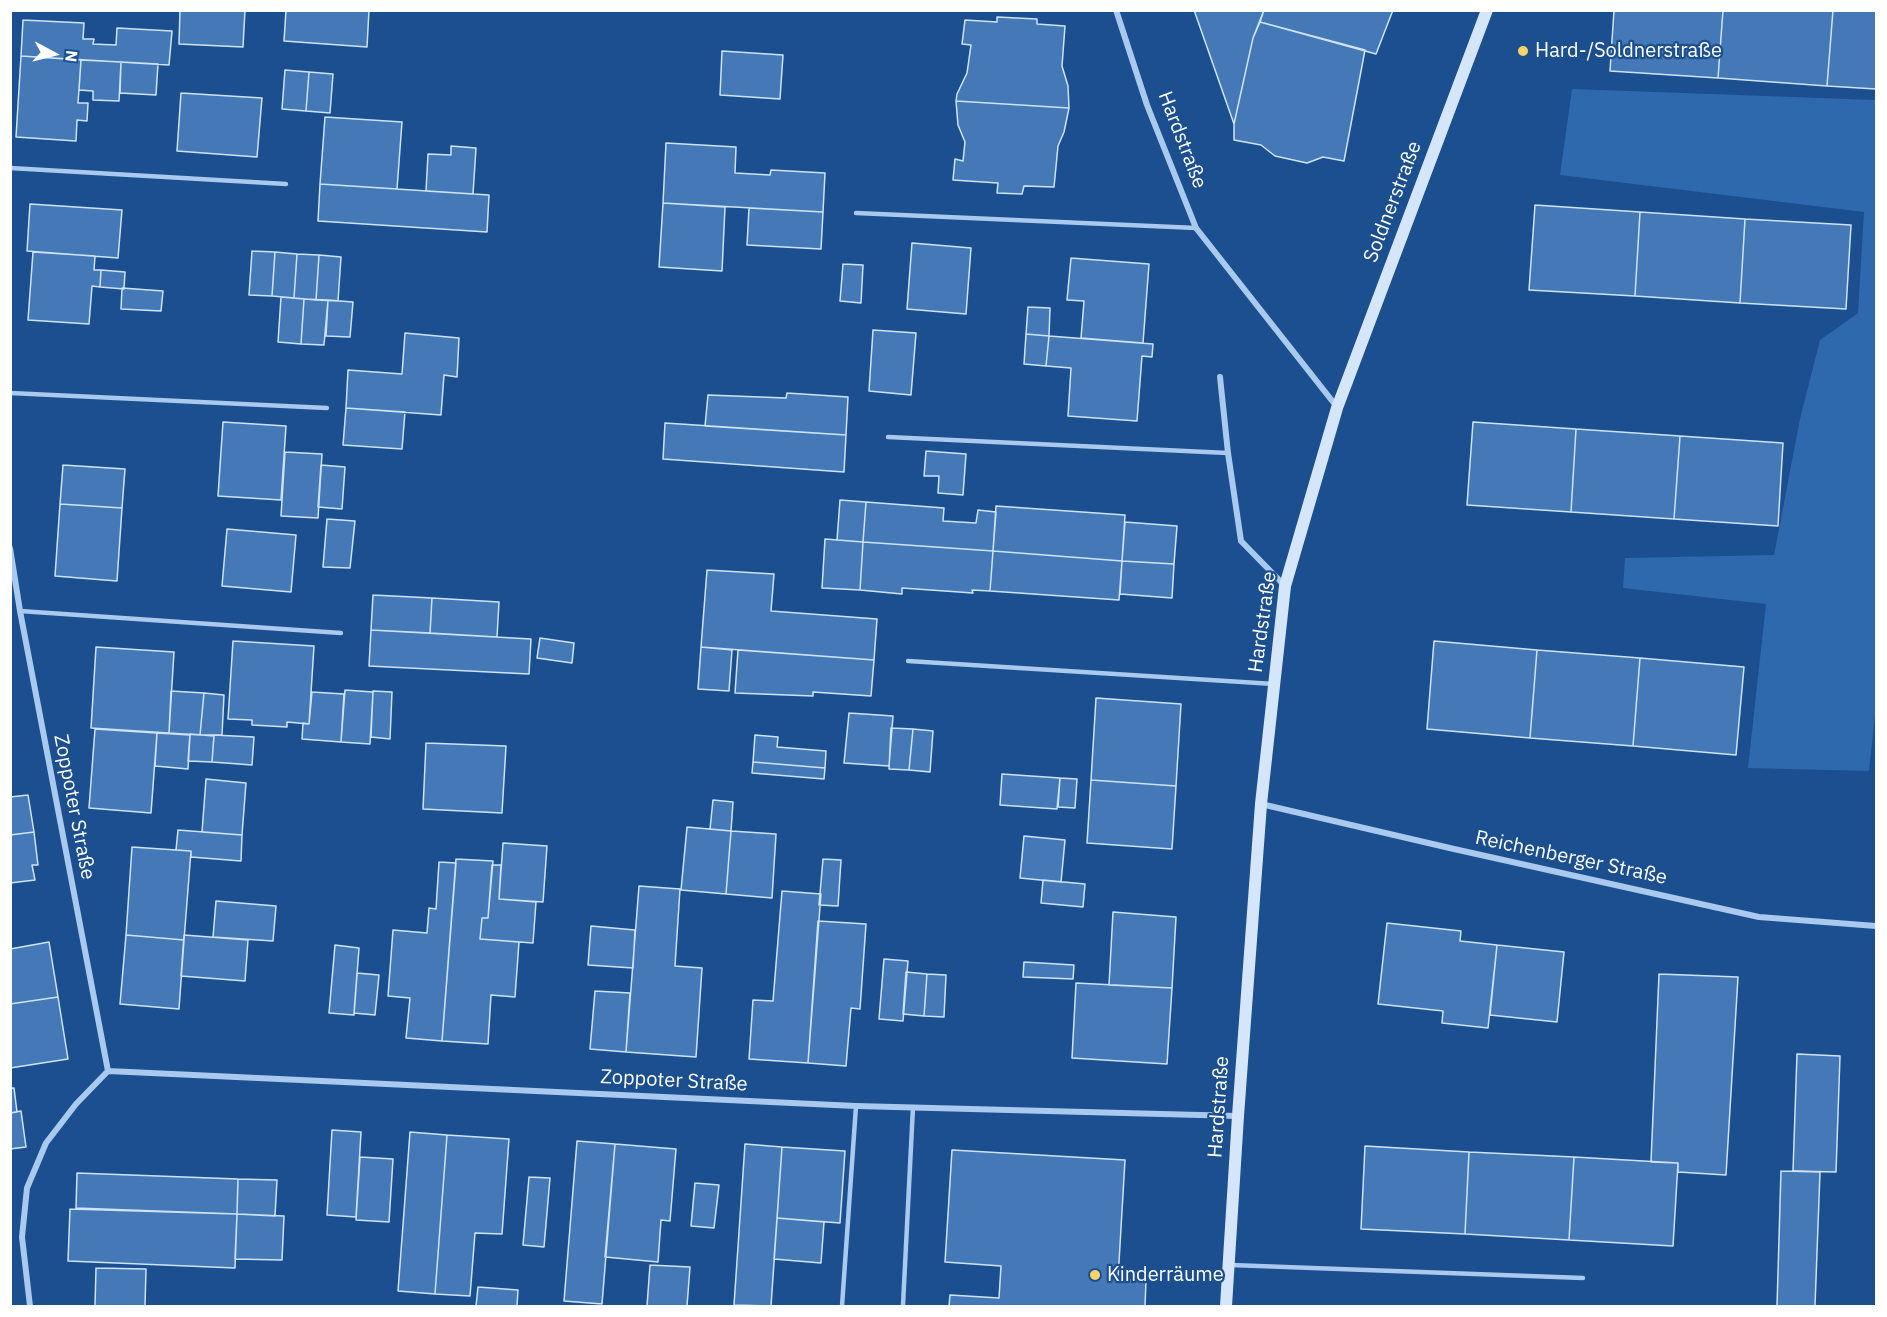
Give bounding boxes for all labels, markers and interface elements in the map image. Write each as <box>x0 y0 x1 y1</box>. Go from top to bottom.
north arrow <box>24 24 84 84</box>
place label: Hard-/Soldnerstraße <box>1535 39 1722 63</box>
marker: Hard-/Soldnerstraße <box>1516 44 1530 58</box>
text: N <box>61 49 82 63</box>
street label: Hardstraße <box>1153 88 1211 192</box>
street label: Soldnerstraße <box>1359 138 1427 266</box>
street label: Hardstraße <box>1244 570 1282 674</box>
street label: Zoppoter Straße <box>48 732 100 882</box>
street label: Reichenberger Straße <box>1473 826 1669 890</box>
street label: Hardstraße <box>1203 1055 1235 1159</box>
street label: Zoppoter Straße <box>600 1065 748 1097</box>
place label: Kinderräume <box>1107 1263 1224 1287</box>
marker: Kinderräume <box>1088 1268 1102 1282</box>

